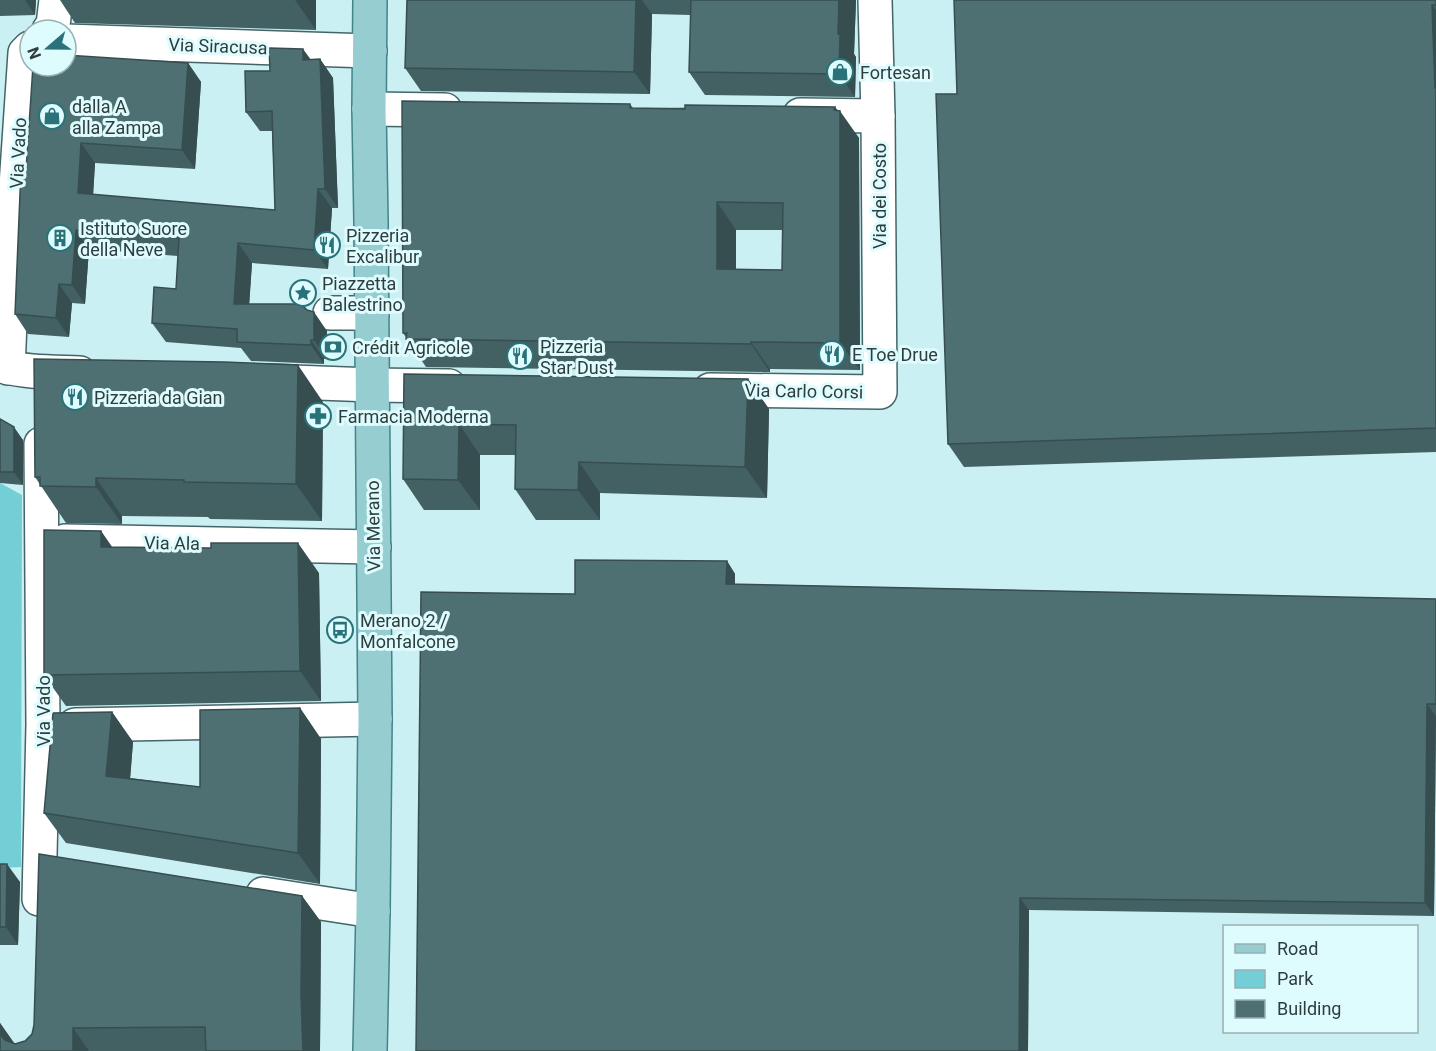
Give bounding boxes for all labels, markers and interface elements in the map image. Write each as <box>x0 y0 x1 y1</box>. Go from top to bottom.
north arrow <box>18 18 78 78</box>
street label: Via Siracusa <box>168 34 268 58</box>
text: N <box>24 44 45 62</box>
shop icon: Fortesan <box>825 57 855 87</box>
place label: Fortesan <box>860 62 931 83</box>
place label: dalla A alla Zampa <box>72 96 161 138</box>
shop icon: dalla A alla Zampa <box>37 101 67 131</box>
street label: Via Vado <box>6 117 30 189</box>
street label: Via dei Costo <box>869 143 890 249</box>
place label: Istituto Suore della Neve <box>80 218 187 260</box>
building icon: Istituto Suore della Neve <box>45 223 75 253</box>
place label: Pizzeria Excalibur <box>346 225 419 267</box>
restaurant icon: Pizzeria Excalibur <box>312 230 342 260</box>
place label: Piazzetta Balestrino <box>322 273 403 315</box>
place icon: Piazzetta Balestrino <box>288 278 318 308</box>
bank icon: Crédit Agricole <box>318 332 348 362</box>
place label: Pizzeria Star Dust <box>540 336 614 378</box>
place label: Crédit Agricole <box>352 337 470 358</box>
restaurant icon: E Toe Drue <box>817 339 847 369</box>
restaurant icon: Pizzeria Star Dust <box>505 341 535 371</box>
place label: E Toe Drue <box>852 344 938 365</box>
street label: Via Carlo Corsi <box>745 379 863 403</box>
restaurant icon: Pizzeria da Gian <box>60 382 90 412</box>
place label: Pizzeria da Gian <box>94 387 223 408</box>
pharmacy icon: Farmacia Moderna <box>303 401 333 431</box>
place label: Farmacia Moderna <box>338 406 489 427</box>
street label: Via Merano <box>362 480 384 572</box>
street label: Via Ala <box>144 532 200 554</box>
place label: Merano 2 / Monfalcone <box>360 610 456 652</box>
bus stop icon: Merano 2 / Monfalcone <box>325 615 355 645</box>
street label: Via Vado <box>33 675 54 747</box>
legend <box>1223 925 1418 1033</box>
text: Road <box>1277 938 1318 959</box>
text: Park <box>1277 968 1314 989</box>
text: Building <box>1277 998 1341 1019</box>

